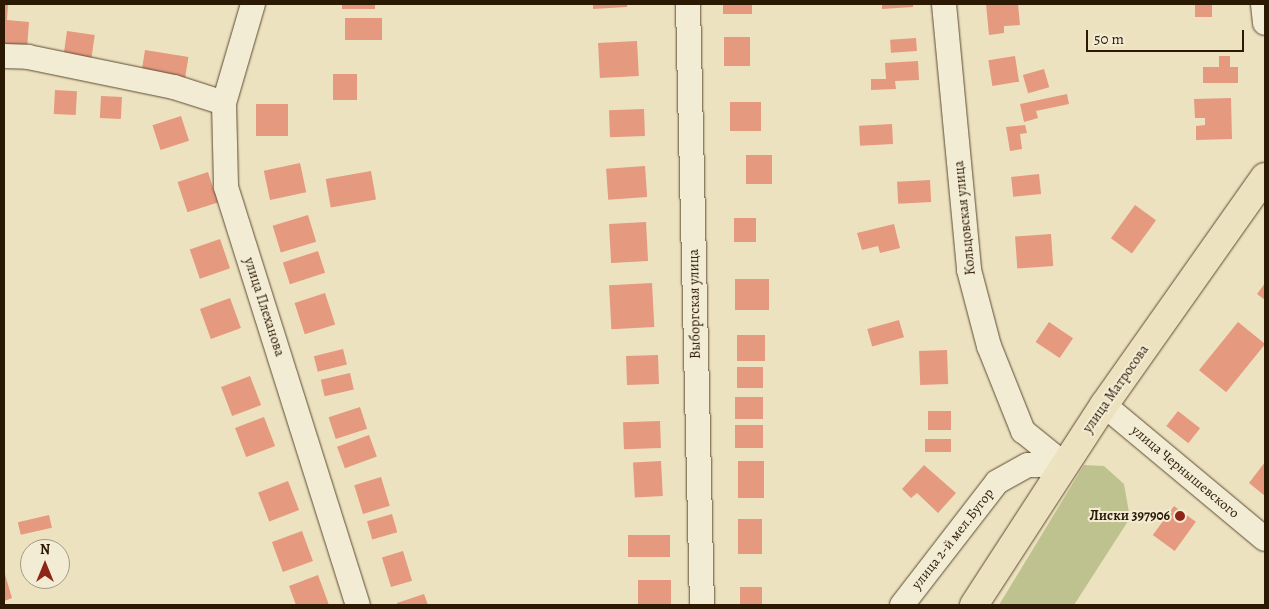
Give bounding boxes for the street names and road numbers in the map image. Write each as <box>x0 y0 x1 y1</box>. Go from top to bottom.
street label: Кольцовская улица <box>951 160 979 276</box>
street label: Выборгская улица <box>686 249 704 359</box>
street label: улица Плеханова <box>240 255 288 359</box>
street label: улица Матросова <box>1079 342 1153 436</box>
street label: улица Чернышевского <box>1128 422 1242 522</box>
street label: улица 2-й мел.Бугор <box>908 485 998 593</box>

